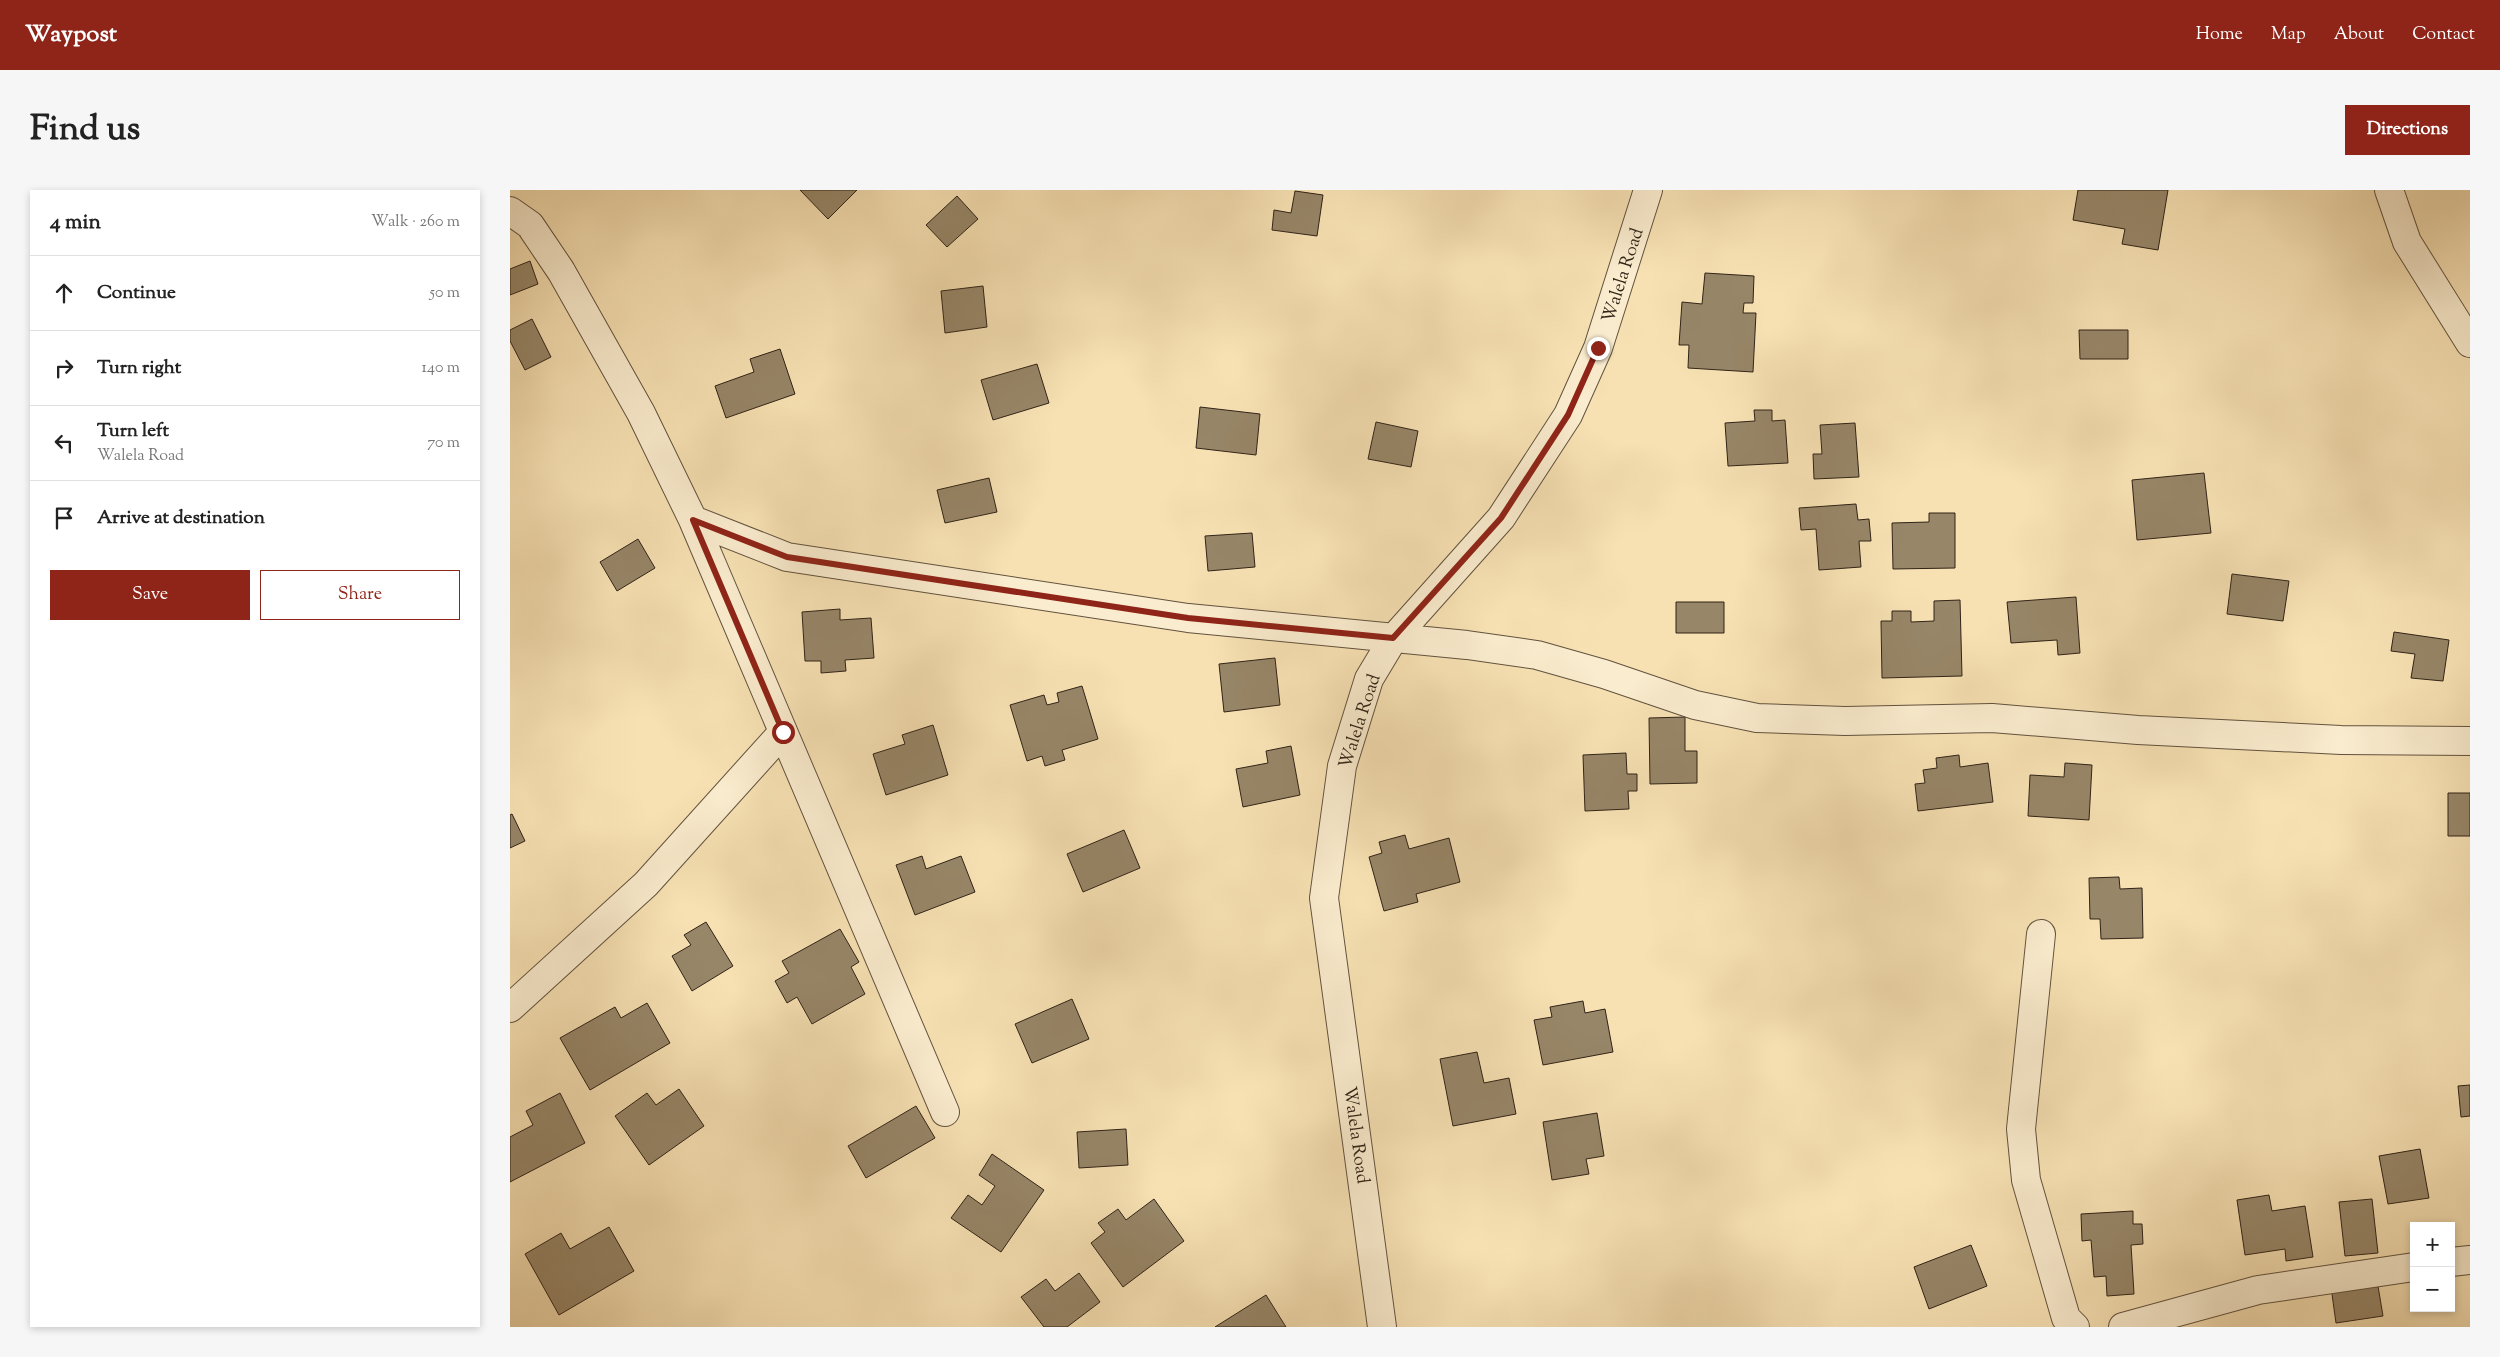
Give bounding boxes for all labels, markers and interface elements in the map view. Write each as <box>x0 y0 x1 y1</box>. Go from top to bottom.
text: Waypost <box>25 18 117 52</box>
text: Home <box>2196 22 2243 48</box>
text: Map <box>2271 22 2306 48</box>
text: About <box>2334 22 2384 48</box>
text: Contact <box>2412 22 2475 48</box>
text: Find us <box>30 105 140 156</box>
button: Directions <box>2345 105 2470 155</box>
text: 4 min <box>50 208 101 238</box>
text: Walk · 260 m <box>371 211 460 234</box>
street label: Walela Road <box>1596 225 1651 326</box>
icon: ahead <box>50 279 78 307</box>
text: Continue <box>97 280 176 307</box>
text: 50 m <box>429 282 460 305</box>
route end <box>1587 337 1610 360</box>
icon: right <box>50 354 78 382</box>
text: Turn right <box>97 355 181 382</box>
text: 140 m <box>422 357 460 380</box>
text: Turn left <box>97 418 169 445</box>
icon: left <box>50 429 78 457</box>
text: 70 m <box>427 432 460 455</box>
text: Walela Road <box>97 445 184 468</box>
icon: arrive <box>50 504 78 532</box>
text: Arrive at destination <box>97 505 265 532</box>
button: Save <box>50 570 250 620</box>
button: Share <box>260 570 460 620</box>
street label: Walela Road <box>1333 671 1388 772</box>
route start <box>772 721 795 744</box>
street label: Walela Road <box>1335 1085 1375 1186</box>
map controls <box>2410 1222 2455 1312</box>
button: + <box>2410 1222 2455 1267</box>
button: − <box>2410 1267 2455 1312</box>

